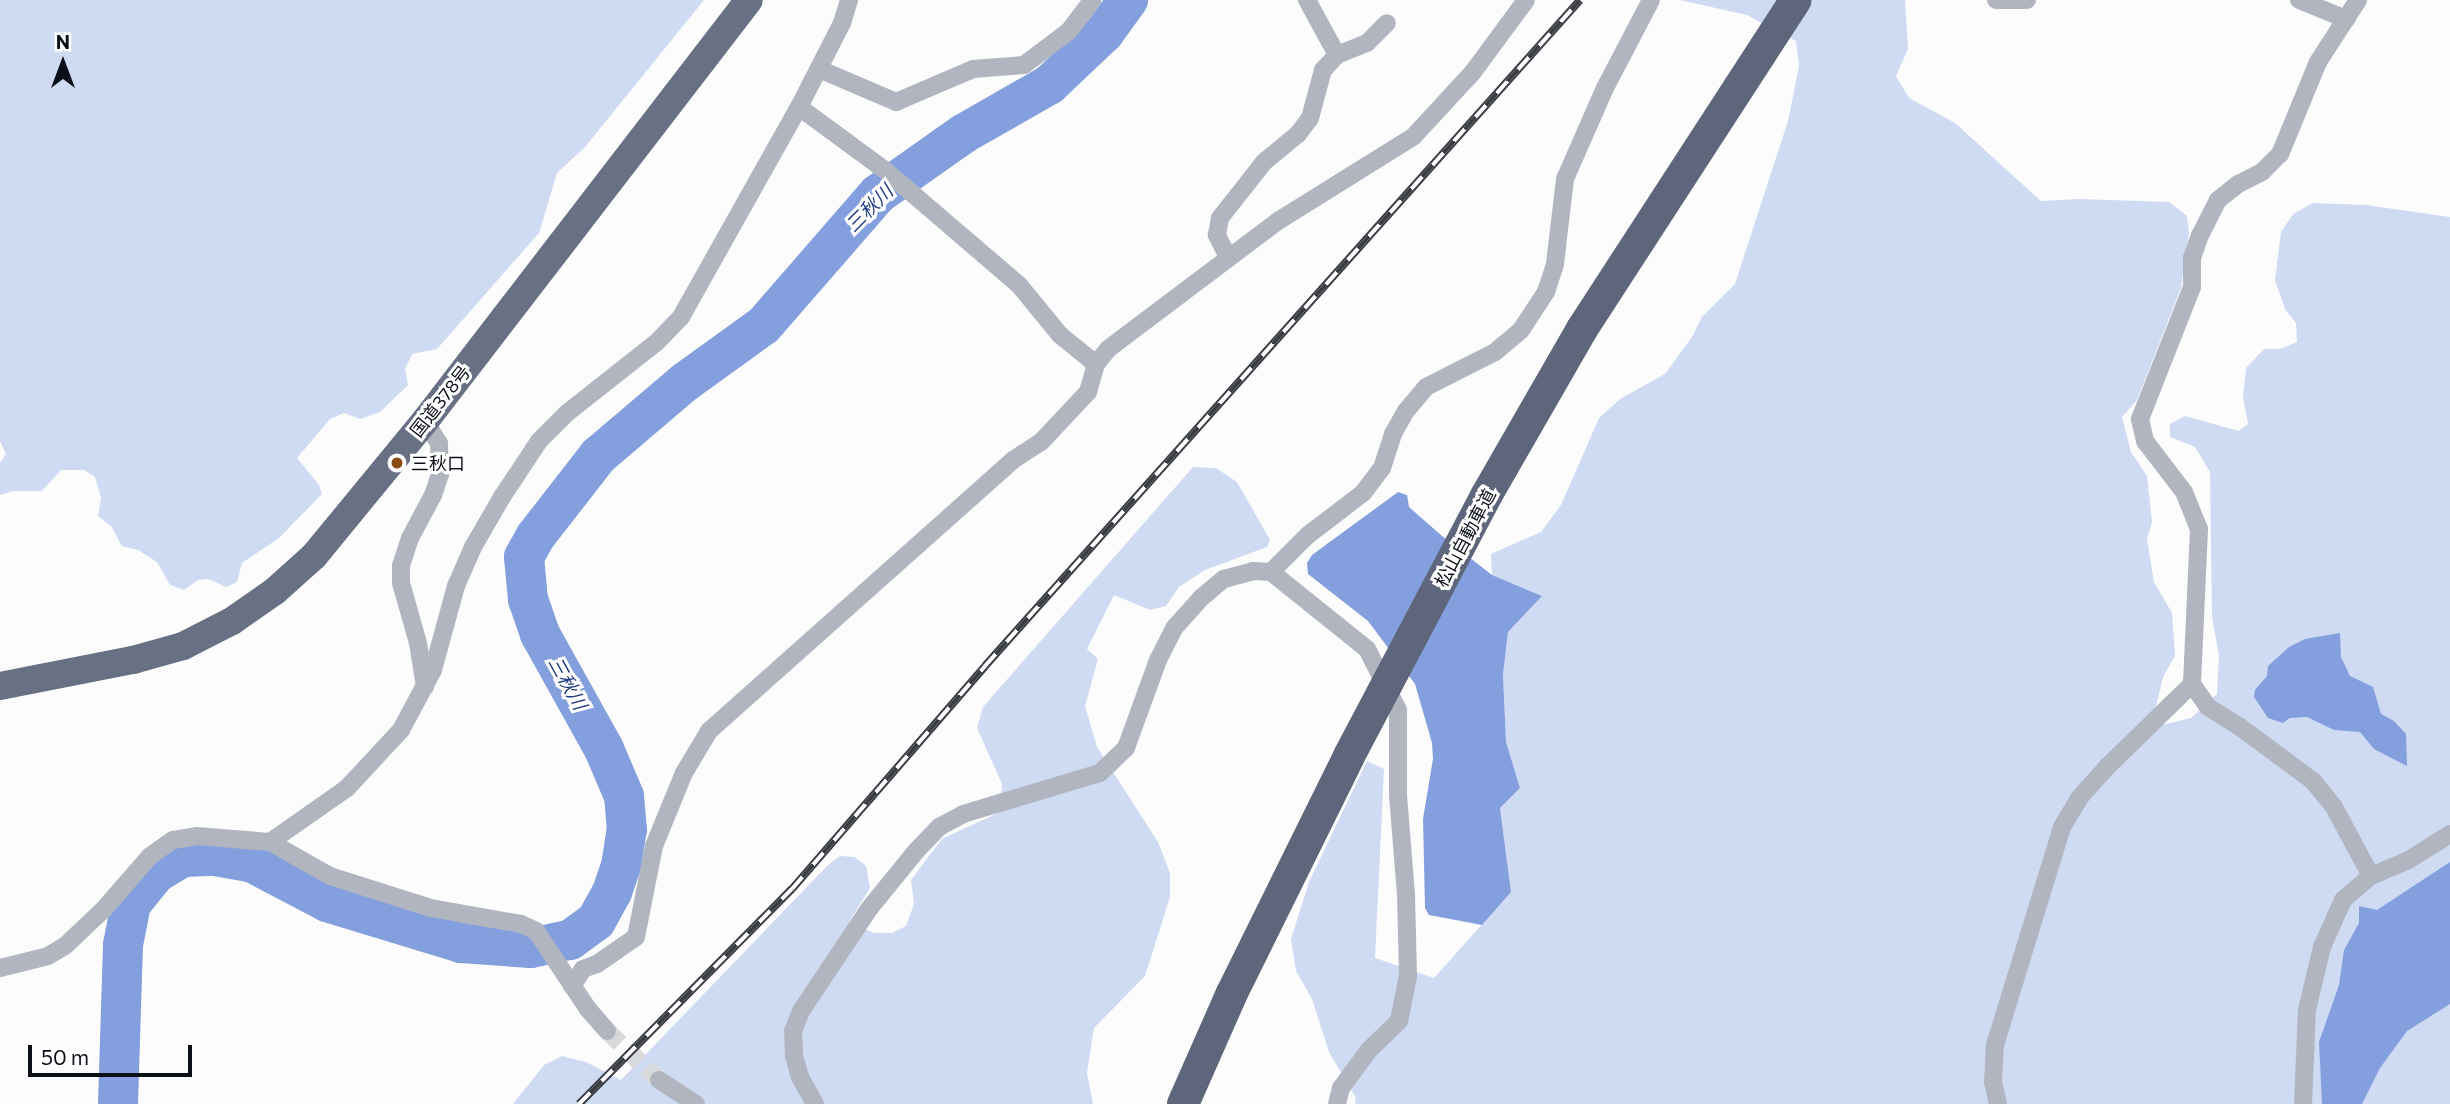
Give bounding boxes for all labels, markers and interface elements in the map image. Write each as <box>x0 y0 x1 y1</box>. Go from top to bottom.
north arrow <box>28 28 98 98</box>
text: N <box>56 30 70 53</box>
water label: 三秋川 <box>841 180 897 236</box>
street label: 国道378号 <box>405 361 475 441</box>
place label: 三秋口 <box>411 452 465 474</box>
marker: 三秋口 <box>389 455 405 471</box>
street label: 松山自動車道 <box>1430 485 1500 591</box>
water label: 三秋川 <box>544 653 592 713</box>
scale bar <box>32 1030 196 1074</box>
text: 50 m <box>41 1044 89 1069</box>

